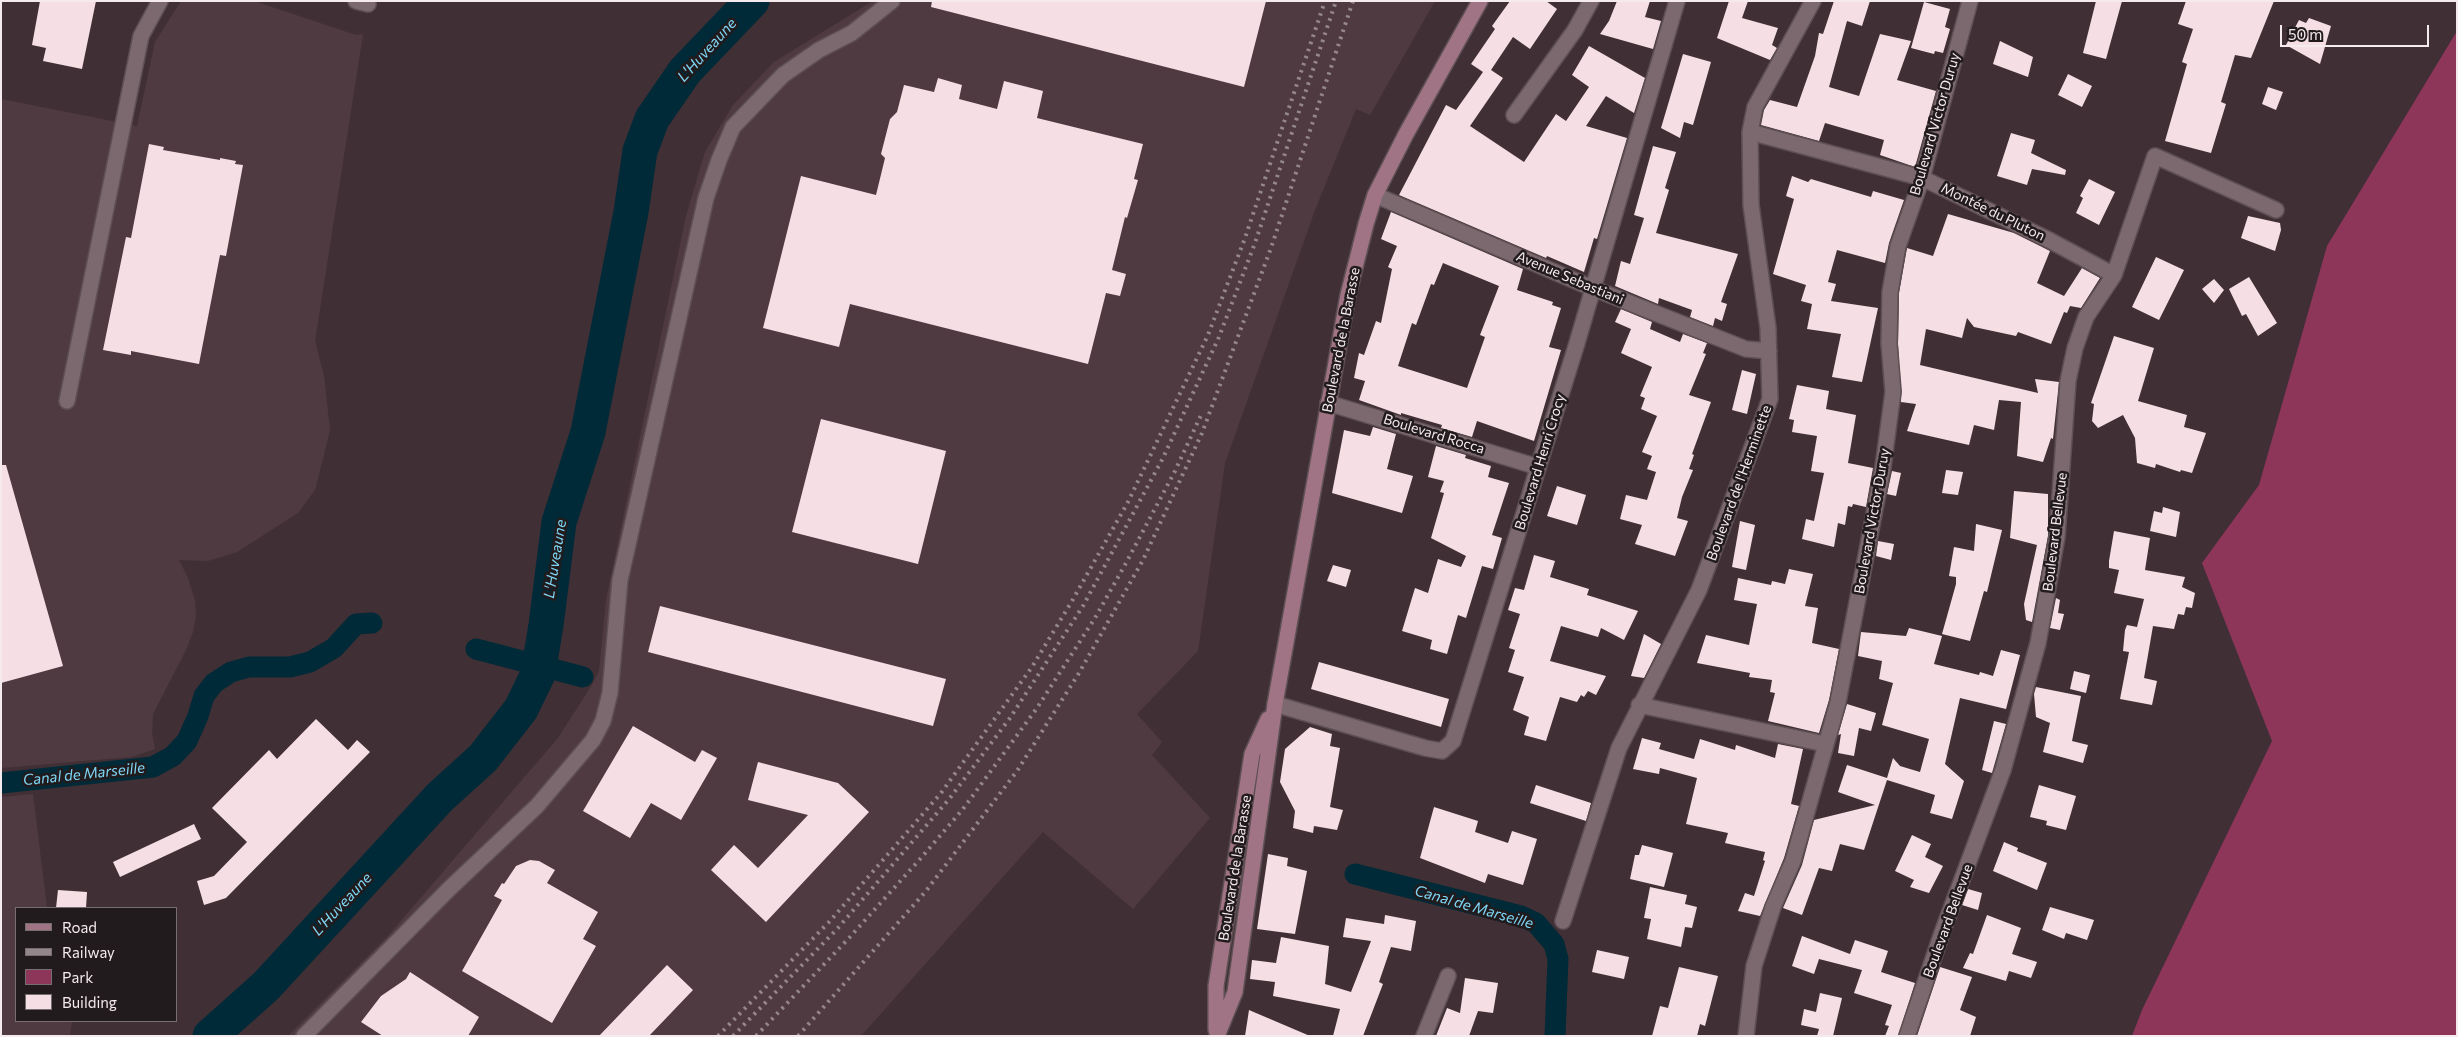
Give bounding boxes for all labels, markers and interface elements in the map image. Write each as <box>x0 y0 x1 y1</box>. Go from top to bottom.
water label: L'Huveaune <box>674 14 740 86</box>
scale bar <box>2283 15 2432 47</box>
text: 50 m <box>2288 25 2322 43</box>
street label: Boulevard Victor Duruy <box>1907 51 1963 197</box>
street label: Montée du Pluton <box>1938 180 2048 244</box>
street label: Avenue Sebastiani <box>1514 248 1626 308</box>
street label: Boulevard de la Barasse <box>1319 266 1363 414</box>
street label: Boulevard Henri Crocy <box>1511 392 1569 532</box>
street label: Boulevard de l'Herminette <box>1703 403 1775 563</box>
street label: Boulevard Rocca <box>1381 411 1487 457</box>
street label: Boulevard Victor Duruy <box>1851 447 1893 595</box>
street label: Boulevard Bellevue <box>2039 472 2071 592</box>
water label: L'Huveaune <box>540 518 570 600</box>
water label: Canal de Marseille <box>22 759 146 789</box>
street label: Boulevard de la Barasse <box>1215 794 1255 942</box>
street label: Boulevard Bellevue <box>1920 862 1976 980</box>
water label: L'Huveaune <box>308 869 376 939</box>
water label: Canal de Marseille <box>1413 881 1535 933</box>
legend <box>15 907 178 1022</box>
text: Road <box>62 918 97 936</box>
text: Railway <box>62 943 115 961</box>
text: Park <box>62 968 93 986</box>
text: Building <box>62 993 117 1011</box>

